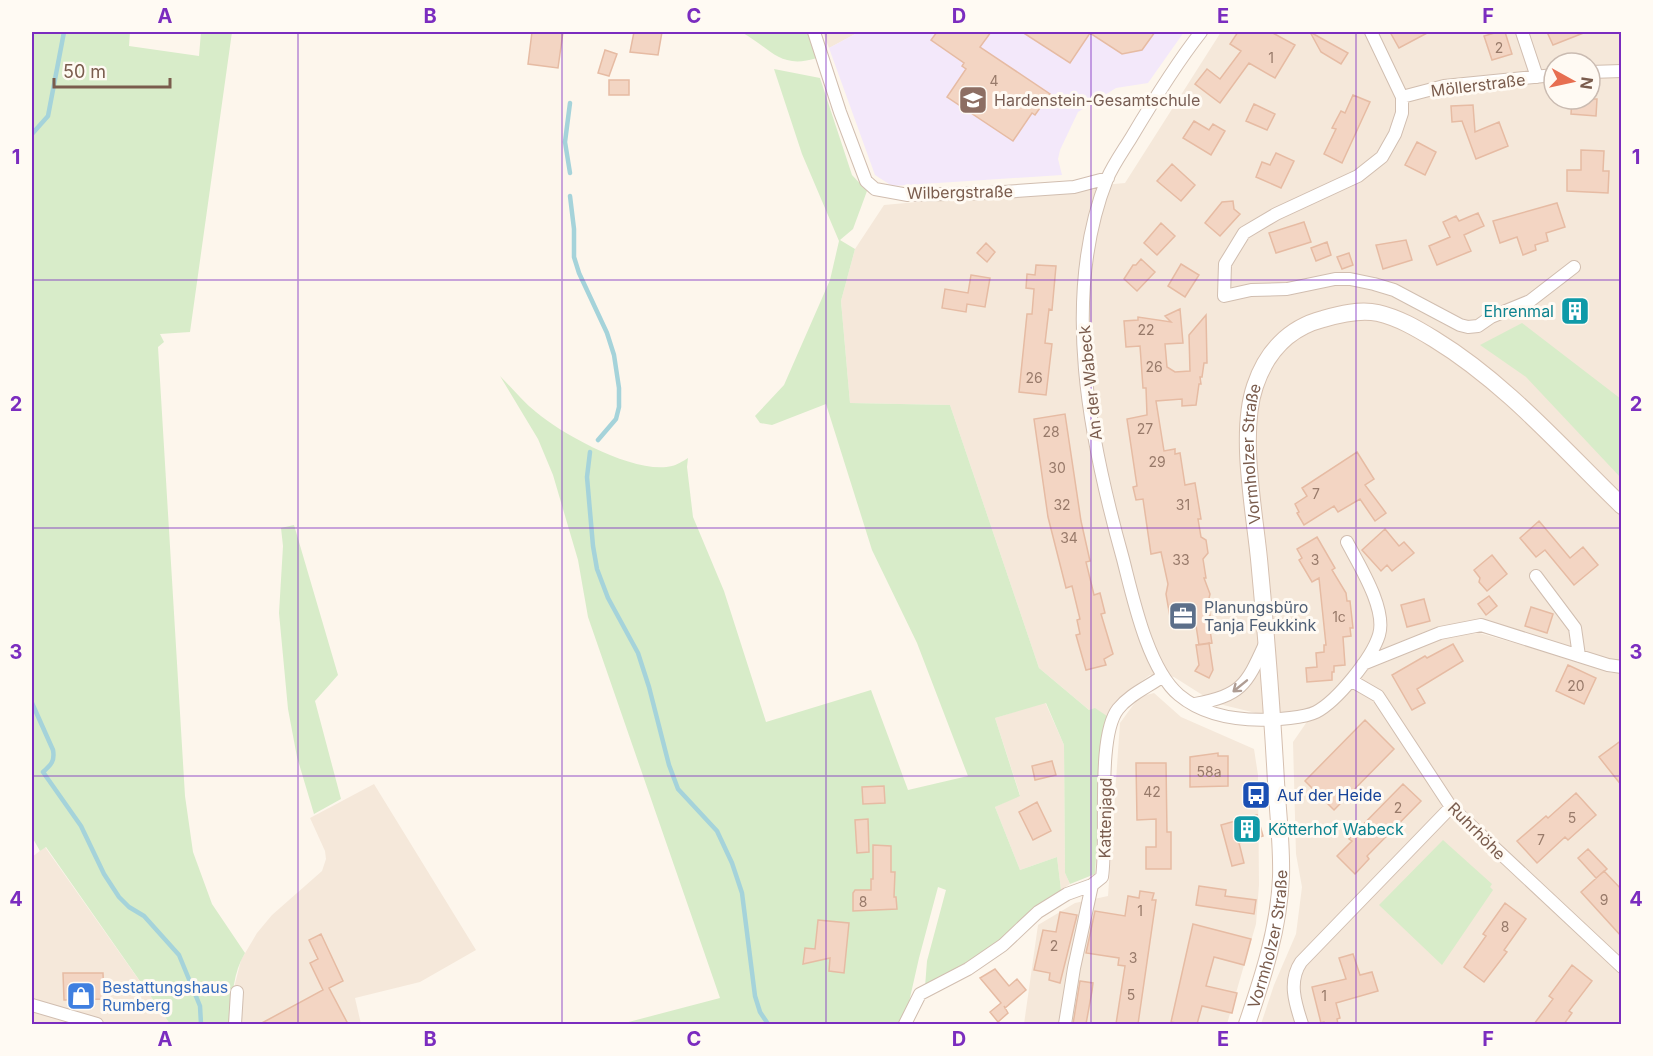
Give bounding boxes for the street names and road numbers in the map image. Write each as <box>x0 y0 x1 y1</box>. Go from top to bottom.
street label: Möllerstraße <box>1430 69 1526 101</box>
street label: Wilbergstraße <box>907 181 1013 203</box>
street label: An der Wabeck <box>1074 324 1106 442</box>
street label: Vormholzer Straße <box>1238 381 1265 525</box>
street label: Kattenjagd <box>1094 777 1116 859</box>
street label: Ruhrhöhe <box>1444 798 1510 864</box>
street label: Vormholzer Straße <box>1243 870 1291 1011</box>

